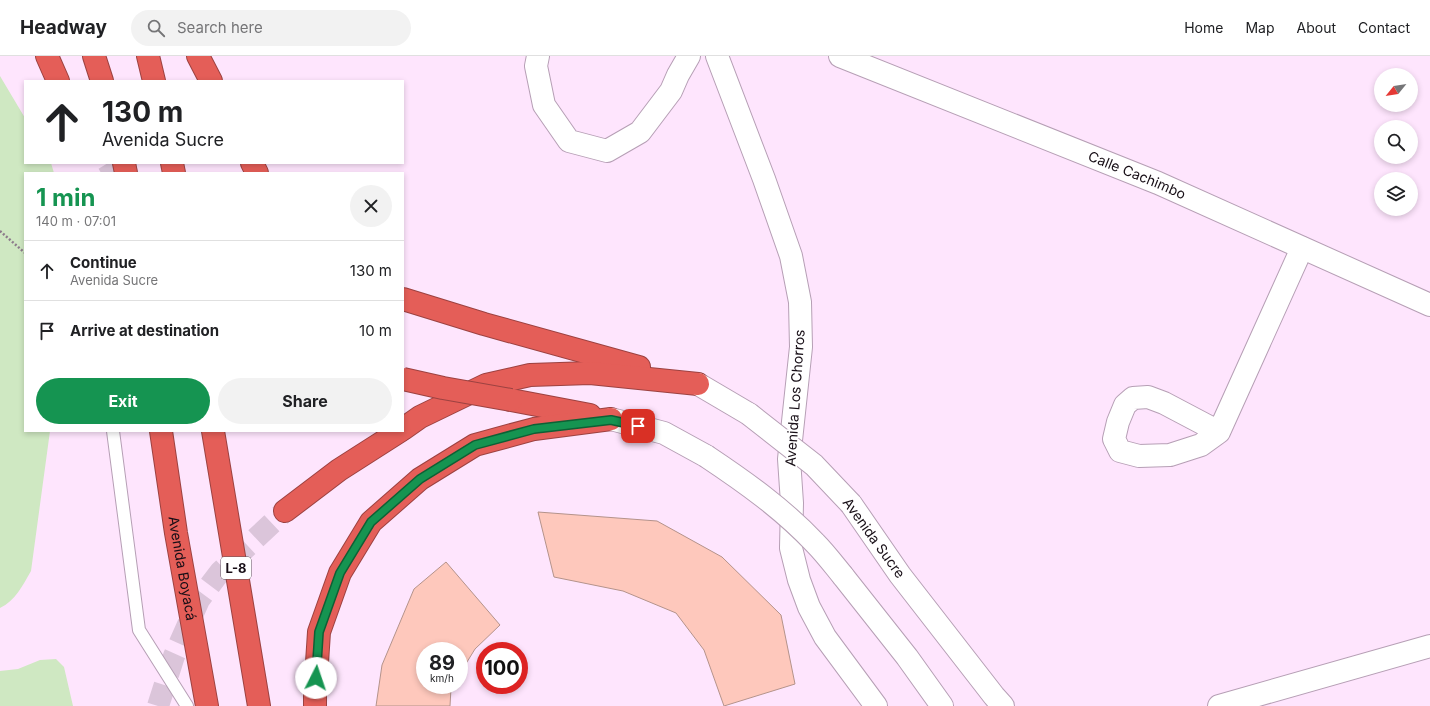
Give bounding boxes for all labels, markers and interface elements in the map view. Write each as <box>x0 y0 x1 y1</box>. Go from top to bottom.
search box <box>131 10 411 46</box>
text: Headway <box>20 16 107 39</box>
icon: search <box>145 17 167 39</box>
text: Search here <box>177 18 263 37</box>
text: Home <box>1184 19 1223 36</box>
text: Map <box>1245 19 1275 36</box>
text: About <box>1297 19 1336 36</box>
text: Contact <box>1358 19 1410 36</box>
north arrow <box>1374 68 1418 112</box>
map controls <box>1374 68 1418 216</box>
text: 130 m <box>102 95 183 129</box>
icon: ahead <box>36 96 88 148</box>
button: search <box>1374 120 1418 164</box>
text: Avenida Sucre <box>102 129 224 150</box>
street label: Calle Cachimbo <box>1086 147 1189 202</box>
button: layers <box>1374 172 1418 216</box>
text: 1 min <box>36 183 95 212</box>
button: close <box>350 185 392 227</box>
text: 140 m · 07:01 <box>36 213 116 229</box>
text: Continue <box>70 253 137 272</box>
icon: ahead <box>36 260 58 282</box>
text: 130 m <box>350 261 392 280</box>
text: Avenida Sucre <box>70 272 158 288</box>
icon: arrive <box>36 320 58 342</box>
text: Arrive at destination <box>70 321 219 340</box>
text: 10 m <box>359 321 392 340</box>
street label: Avenida Los Chorros <box>781 329 808 467</box>
button: Exit <box>36 378 210 424</box>
button: Share <box>218 378 392 424</box>
pin <box>621 409 655 443</box>
icon: arrive <box>627 415 649 437</box>
street label: Avenida Sucre <box>840 494 909 581</box>
street label: Avenida Boyacá <box>166 515 201 622</box>
road number: L-8 <box>221 557 251 579</box>
speed limit sign: 100 <box>476 642 528 694</box>
text: 89 <box>429 651 455 675</box>
position arrow <box>295 657 337 699</box>
text: km/h <box>430 672 454 684</box>

